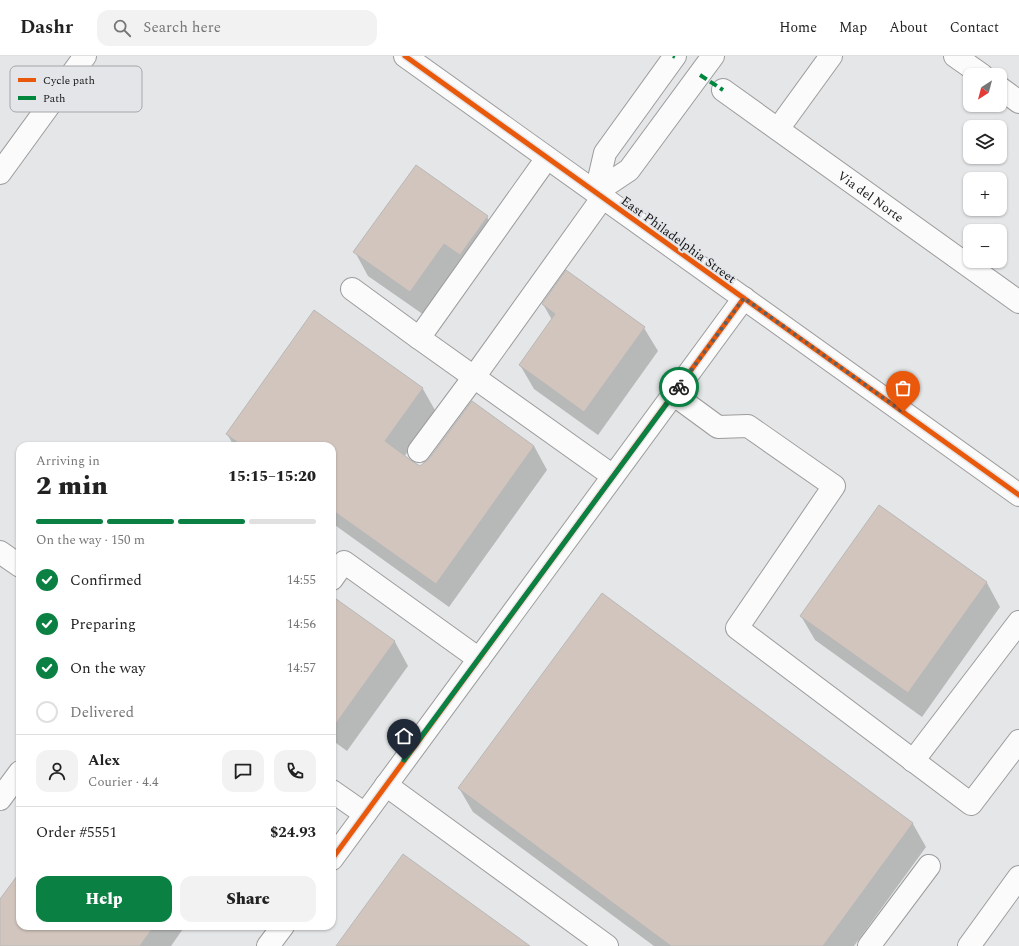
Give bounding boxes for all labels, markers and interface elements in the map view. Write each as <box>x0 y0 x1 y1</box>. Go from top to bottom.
search box <box>97 10 377 46</box>
text: Dashr <box>20 13 73 42</box>
text: Search here <box>143 16 221 39</box>
icon: search <box>111 17 133 39</box>
text: Home <box>779 17 817 38</box>
text: Map <box>839 17 867 38</box>
text: About <box>889 17 928 38</box>
text: Contact <box>950 17 999 38</box>
legend <box>10 66 142 112</box>
north arrow <box>963 68 1007 112</box>
map controls <box>963 68 1007 268</box>
text: Cycle path <box>43 72 95 89</box>
text: Path <box>43 90 65 107</box>
button: layers <box>963 120 1007 164</box>
street label: Via del Norte <box>833 166 908 227</box>
button: + <box>963 172 1007 216</box>
street label: East Philadelphia Street <box>617 191 741 289</box>
button: − <box>963 224 1007 268</box>
courier <box>659 367 699 407</box>
pin <box>886 371 920 412</box>
icon: bike <box>668 376 690 398</box>
icon: bag <box>892 377 914 399</box>
text: Arriving in <box>36 451 100 471</box>
text: 15:15–15:20 <box>228 465 316 488</box>
text: 2 min <box>36 466 108 506</box>
text: On the way · 150 m <box>36 530 145 550</box>
icon: check <box>36 569 58 591</box>
text: Confirmed <box>70 569 142 592</box>
text: 14:55 <box>287 570 316 590</box>
icon: check <box>36 613 58 635</box>
text: Preparing <box>70 613 136 636</box>
text: 14:56 <box>287 614 316 634</box>
icon: check <box>36 657 58 679</box>
text: On the way <box>70 657 145 680</box>
text: 14:57 <box>287 658 316 678</box>
text: Delivered <box>70 701 134 724</box>
pin <box>387 719 421 760</box>
icon: home <box>393 725 415 747</box>
text: Alex <box>88 749 120 772</box>
button: person <box>36 750 78 792</box>
button: chat <box>222 750 264 792</box>
button: phone <box>274 750 316 792</box>
text: Courier · 4.4 <box>88 772 158 792</box>
text: Order #5551 <box>36 821 117 844</box>
text: $24.93 <box>270 821 316 844</box>
button: Help <box>36 876 172 922</box>
button: Share <box>180 876 316 922</box>

